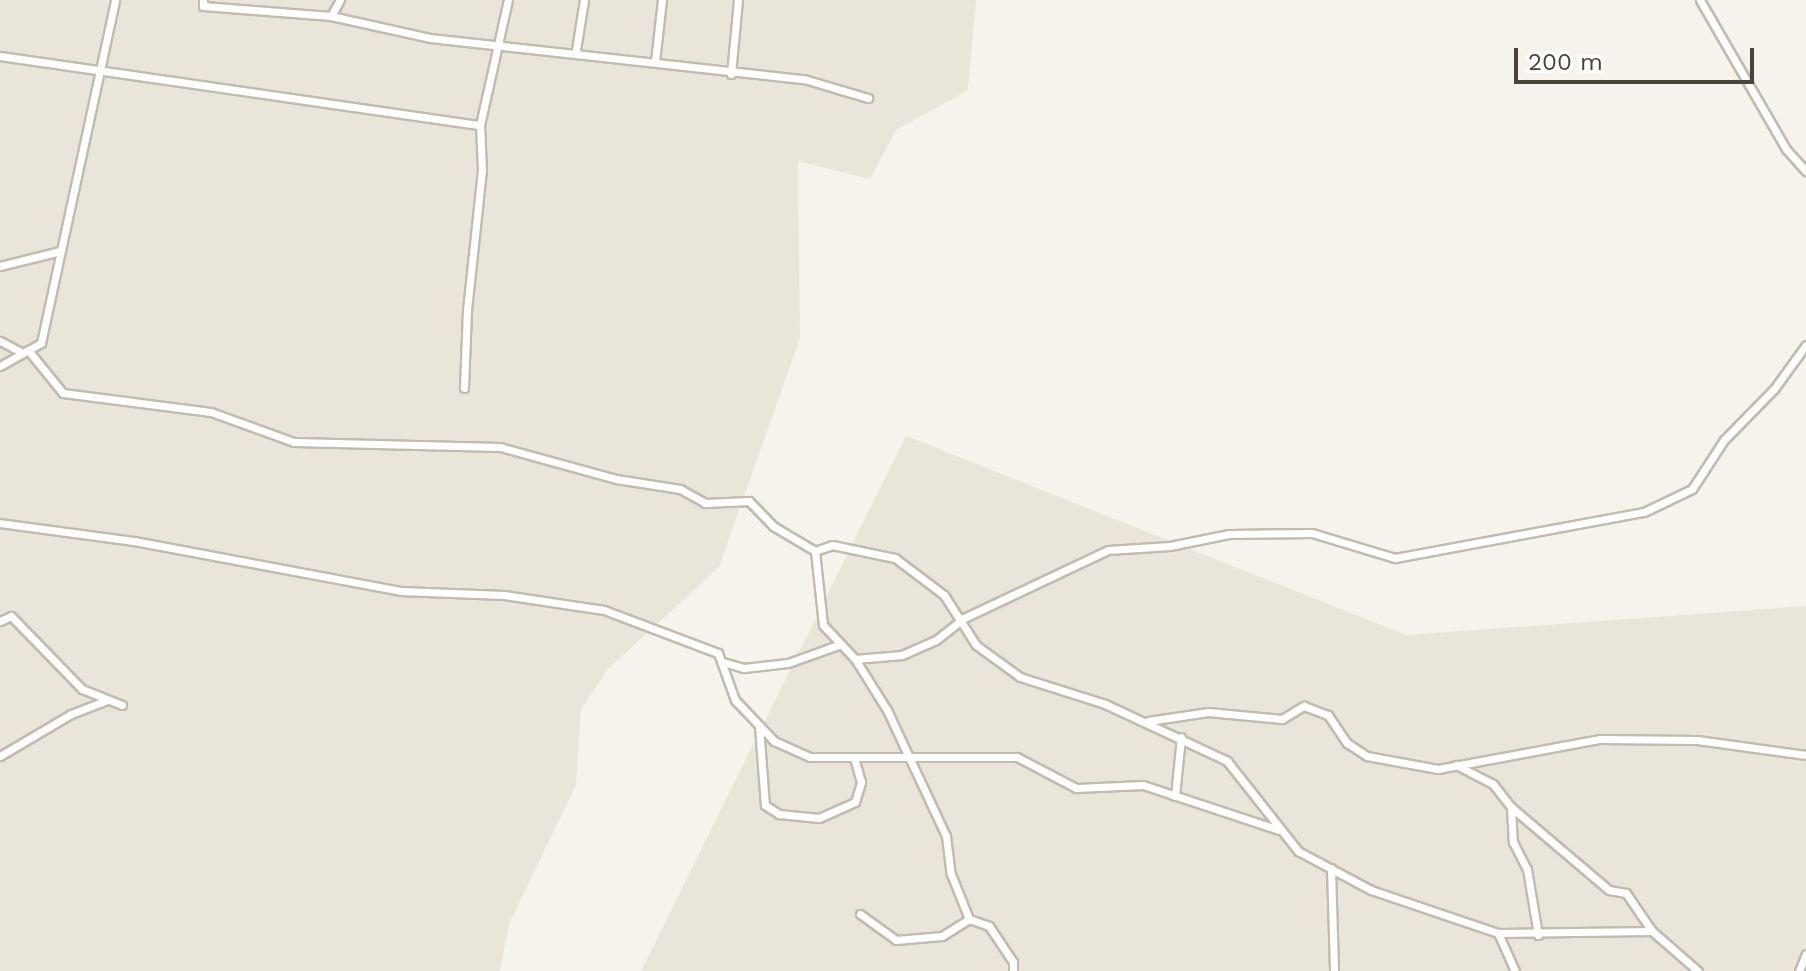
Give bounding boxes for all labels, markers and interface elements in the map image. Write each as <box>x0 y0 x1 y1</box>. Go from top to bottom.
scale bar <box>1518 32 1758 82</box>
text: 200 m <box>1528 48 1603 76</box>

